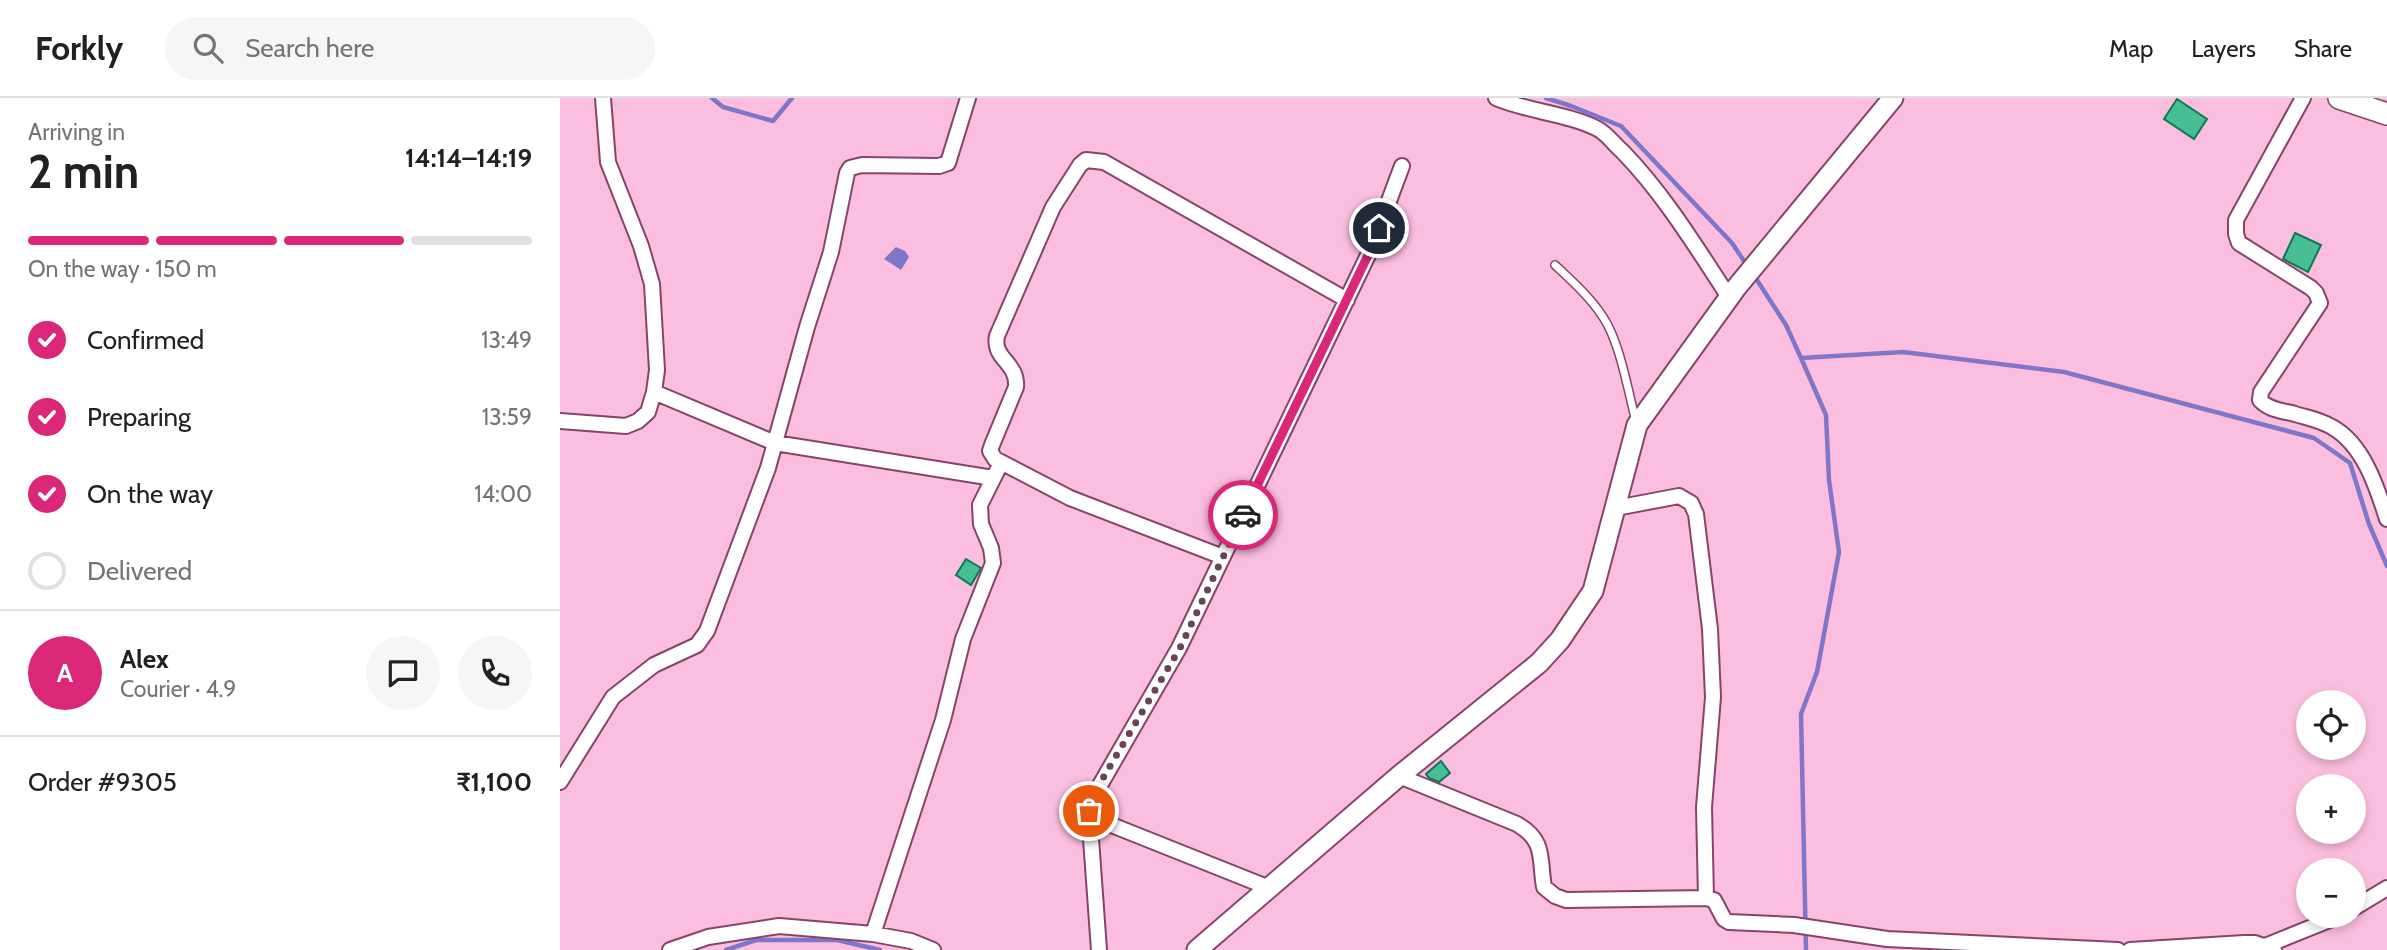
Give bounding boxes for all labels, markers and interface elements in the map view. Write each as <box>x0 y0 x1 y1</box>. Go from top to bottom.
search box <box>165 17 655 80</box>
text: Forkly <box>35 28 123 68</box>
icon: search <box>189 29 227 67</box>
text: Search here <box>245 32 374 64</box>
text: Map <box>2109 34 2153 63</box>
text: Layers <box>2191 34 2256 63</box>
text: Share <box>2294 34 2352 63</box>
text: Arriving in <box>28 118 125 146</box>
text: 14:14–14:19 <box>405 142 532 174</box>
text: 2 min <box>28 144 139 200</box>
pin <box>1349 198 1409 258</box>
icon: home <box>1360 209 1398 247</box>
text: On the way · 150 m <box>28 255 217 283</box>
icon: check <box>28 321 66 359</box>
text: Confirmed <box>87 324 204 356</box>
text: 13:49 <box>481 326 532 354</box>
icon: check <box>28 398 66 436</box>
text: Preparing <box>87 401 191 433</box>
text: 13:59 <box>482 403 532 431</box>
icon: check <box>28 475 66 513</box>
text: On the way <box>87 478 213 510</box>
text: 14:00 <box>474 480 532 508</box>
courier <box>1208 480 1278 550</box>
icon: car <box>1224 496 1262 534</box>
text: Delivered <box>87 555 192 587</box>
button: chat <box>366 636 440 710</box>
button: phone <box>458 636 532 710</box>
text: Alex <box>120 643 169 675</box>
text: A <box>57 657 73 689</box>
text: Courier · 4.9 <box>120 675 236 703</box>
map controls <box>2296 690 2366 928</box>
button: locate <box>2296 690 2366 760</box>
text: Order #9305 <box>28 766 177 798</box>
text: ₹1,100 <box>456 766 532 798</box>
button: + <box>2296 774 2366 844</box>
pin <box>1059 781 1119 841</box>
icon: bag <box>1070 792 1108 830</box>
button: − <box>2296 858 2366 928</box>

